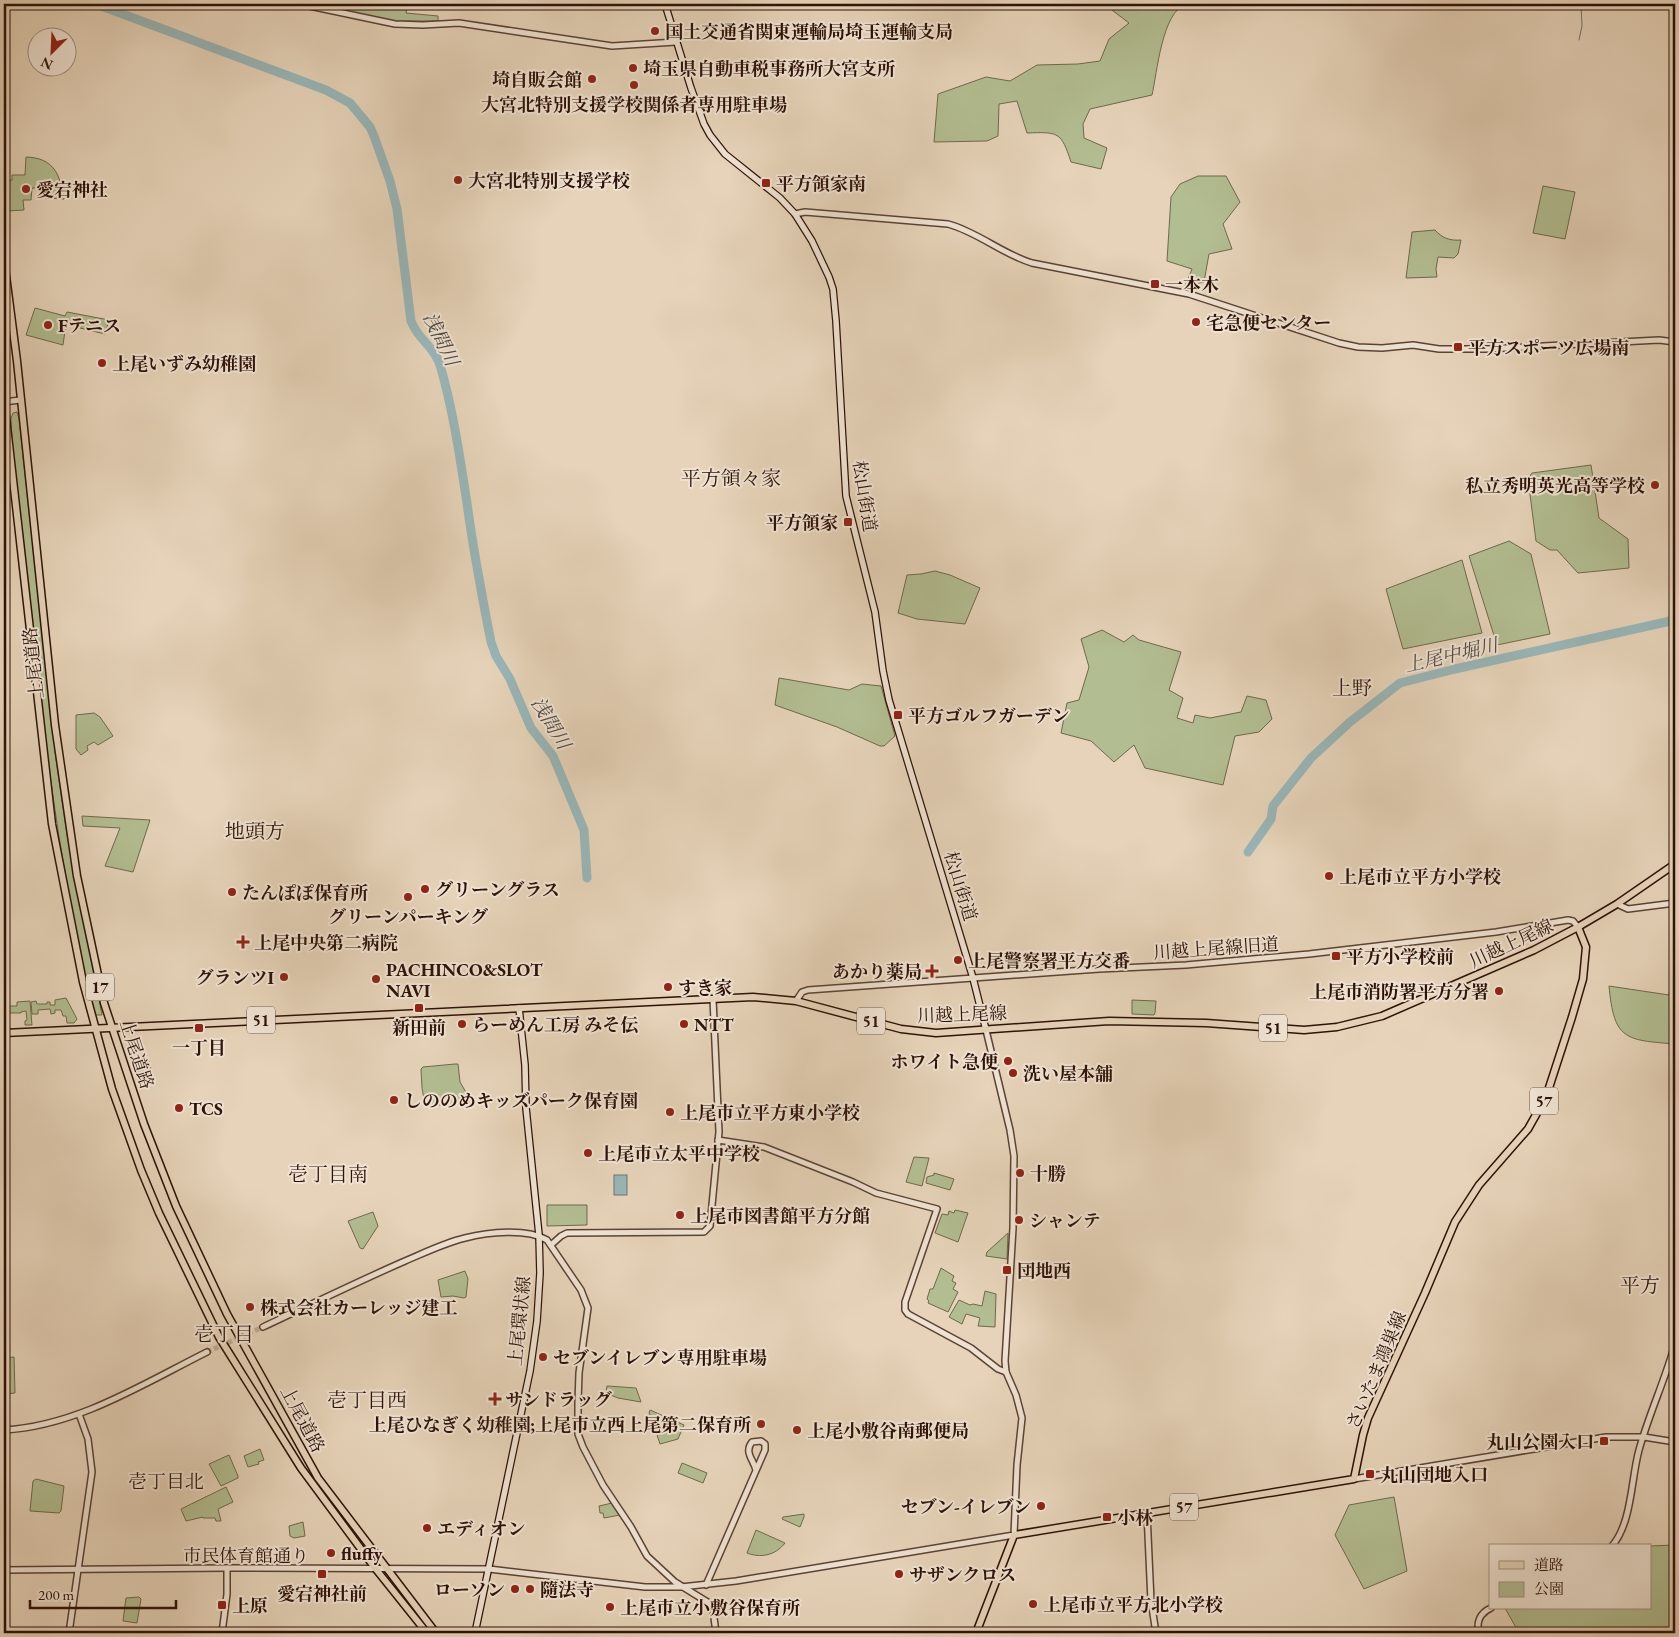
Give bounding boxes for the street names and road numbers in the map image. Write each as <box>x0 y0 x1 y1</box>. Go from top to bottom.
street label: 松山街道 <box>848 459 882 533</box>
street label: 上尾道路 <box>18 626 48 700</box>
street label: 松山街道 <box>939 848 983 924</box>
street label: 川越上尾線 <box>1465 914 1557 972</box>
street label: 川越上尾線旧道 <box>1152 932 1280 964</box>
road number: 17 <box>86 974 114 1000</box>
street label: 川越上尾線 <box>917 1001 1007 1027</box>
road number: 51 <box>247 1006 275 1034</box>
road number: 51 <box>857 1008 885 1034</box>
road number: 51 <box>1259 1014 1287 1042</box>
street label: 上尾道路 <box>115 1016 159 1092</box>
road number: 57 <box>1530 1088 1558 1114</box>
street label: 上尾環状線 <box>503 1275 535 1367</box>
street label: さいたま鴻巣線 <box>1341 1308 1411 1432</box>
street label: 上尾道路 <box>276 1382 330 1456</box>
road number: 57 <box>1170 1494 1198 1520</box>
street label: 市民体育館通り <box>183 1544 309 1567</box>

